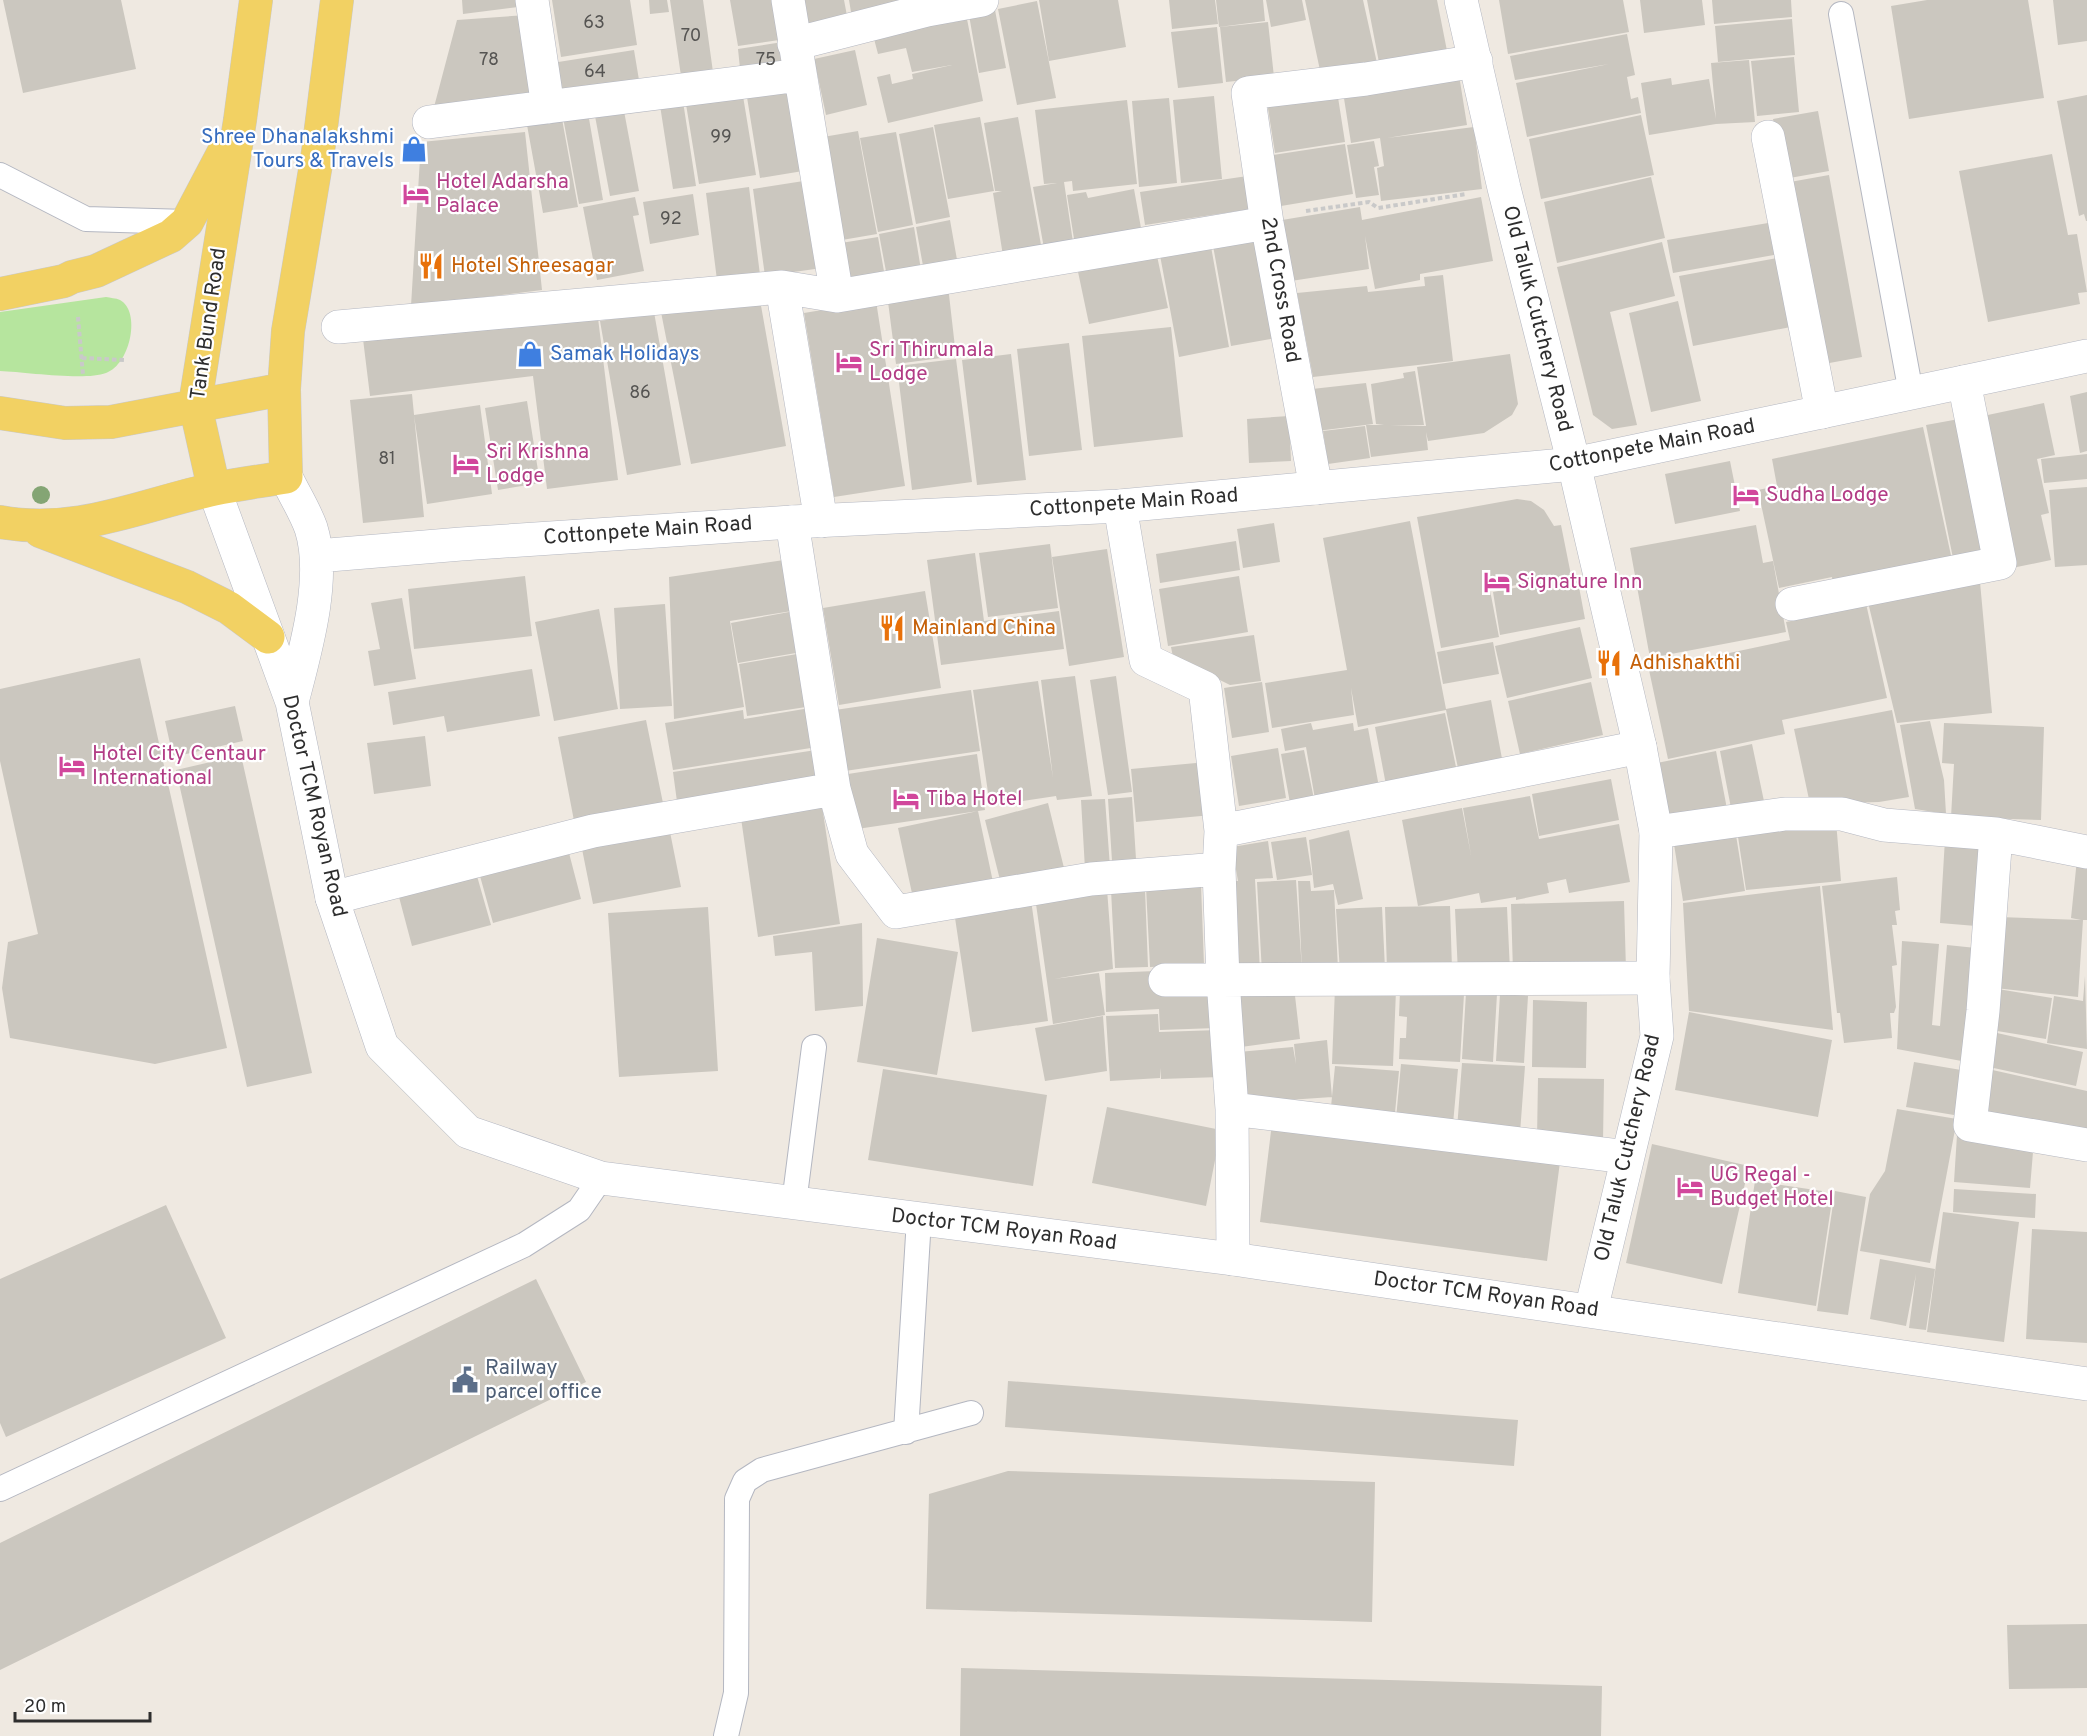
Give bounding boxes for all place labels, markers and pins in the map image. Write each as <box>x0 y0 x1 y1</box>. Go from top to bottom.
place label: Shree Dhanalakshmi Tours & Travels <box>201 124 394 175</box>
shop icon: Shree Dhanalakshmi Tours & Travels <box>399 134 429 164</box>
place label: Hotel Adarsha Palace <box>436 169 569 220</box>
hotel icon: Hotel Adarsha Palace <box>401 179 431 209</box>
restaurant icon: Hotel Shreesagar <box>416 251 446 281</box>
place label: Hotel Shreesagar <box>451 253 614 280</box>
place label: Sri Thirumala Lodge <box>869 337 994 388</box>
shop icon: Samak Holidays <box>515 339 545 369</box>
place label: Samak Holidays <box>550 341 700 368</box>
hotel icon: Sri Thirumala Lodge <box>834 347 864 377</box>
place label: Sri Krishna Lodge <box>486 439 589 490</box>
hotel icon: Sri Krishna Lodge <box>451 449 481 479</box>
hotel icon: Sudha Lodge <box>1731 480 1761 510</box>
place label: Sudha Lodge <box>1766 482 1889 509</box>
hotel icon: Signature Inn <box>1482 567 1512 597</box>
place label: Signature Inn <box>1517 569 1643 596</box>
restaurant icon: Mainland China <box>877 613 907 643</box>
place label: Mainland China <box>912 615 1056 642</box>
restaurant icon: Adhishakthi <box>1594 648 1624 678</box>
place label: Adhishakthi <box>1629 650 1740 677</box>
place label: Hotel City Centaur International <box>92 741 266 792</box>
hotel icon: Hotel City Centaur International <box>57 751 87 781</box>
hotel icon: Tiba Hotel <box>891 784 921 814</box>
place label: Tiba Hotel <box>926 786 1022 813</box>
place label: UG Regal - Budget Hotel <box>1710 1162 1834 1213</box>
hotel icon: UG Regal - Budget Hotel <box>1675 1172 1705 1202</box>
place label: Railway parcel office <box>485 1355 602 1406</box>
public building icon: Railway parcel office <box>450 1365 480 1395</box>

